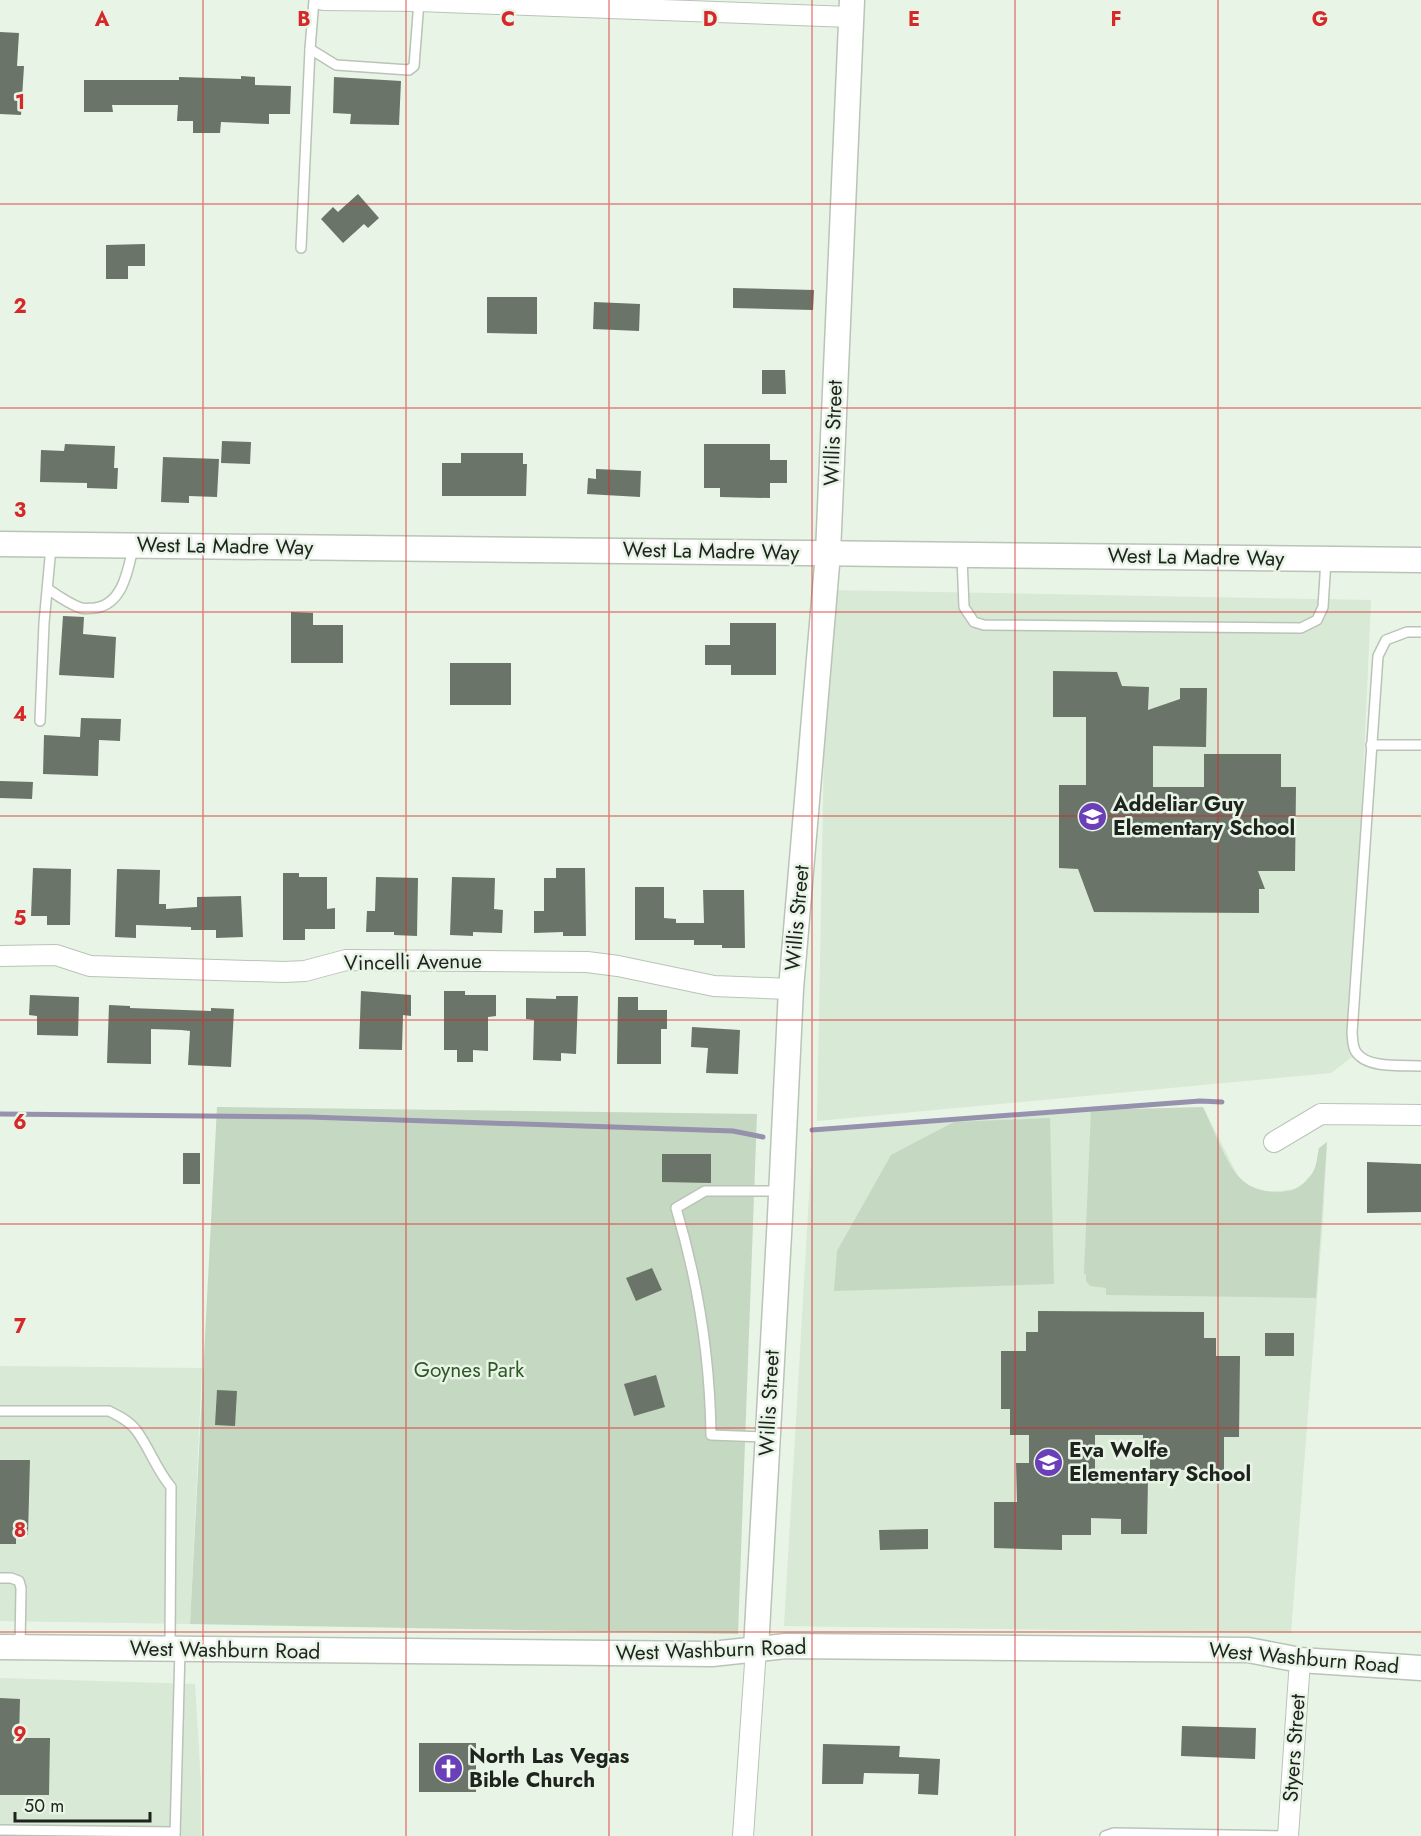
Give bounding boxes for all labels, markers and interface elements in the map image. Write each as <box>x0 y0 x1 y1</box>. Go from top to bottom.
text: A <box>94 5 110 34</box>
text: B <box>297 5 311 34</box>
text: C <box>501 5 515 34</box>
text: D <box>703 5 717 34</box>
text: E <box>908 5 920 34</box>
text: F <box>1110 5 1122 34</box>
text: G <box>1312 5 1328 34</box>
text: 1 <box>15 88 25 117</box>
text: 2 <box>13 292 27 321</box>
street label: Willis Street <box>816 379 850 487</box>
text: 3 <box>14 496 26 525</box>
street label: West La Madre Way <box>136 529 314 563</box>
street label: West La Madre Way <box>622 534 800 568</box>
street label: West La Madre Way <box>1107 540 1285 574</box>
text: 4 <box>13 700 27 729</box>
place label: Addeliar Guy Elementary School <box>1112 789 1295 843</box>
school or university icon: Addeliar Guy Elementary School <box>1076 800 1108 832</box>
street label: Willis Street <box>777 864 817 972</box>
text: 5 <box>14 904 27 933</box>
street label: Vincelli Avenue <box>344 946 482 978</box>
text: 6 <box>13 1108 27 1137</box>
text: 7 <box>14 1312 27 1341</box>
street label: Willis Street <box>751 1349 787 1457</box>
park label: Goynes Park <box>414 1355 525 1385</box>
place label: Eva Wolfe Elementary School <box>1069 1435 1251 1489</box>
school or university icon: Eva Wolfe Elementary School <box>1032 1446 1064 1478</box>
text: 8 <box>14 1516 26 1545</box>
street label: West Washburn Road <box>615 1632 807 1668</box>
street label: West Washburn Road <box>129 1633 321 1667</box>
street label: West Washburn Road <box>1208 1635 1400 1681</box>
street label: Styers Street <box>1275 1693 1313 1803</box>
text: 9 <box>13 1720 27 1749</box>
place label: North Las Vegas Bible Church <box>469 1741 630 1795</box>
church icon: North Las Vegas Bible Church <box>432 1752 464 1784</box>
scale bar <box>15 1785 150 1823</box>
text: 50 m <box>24 1793 64 1819</box>

